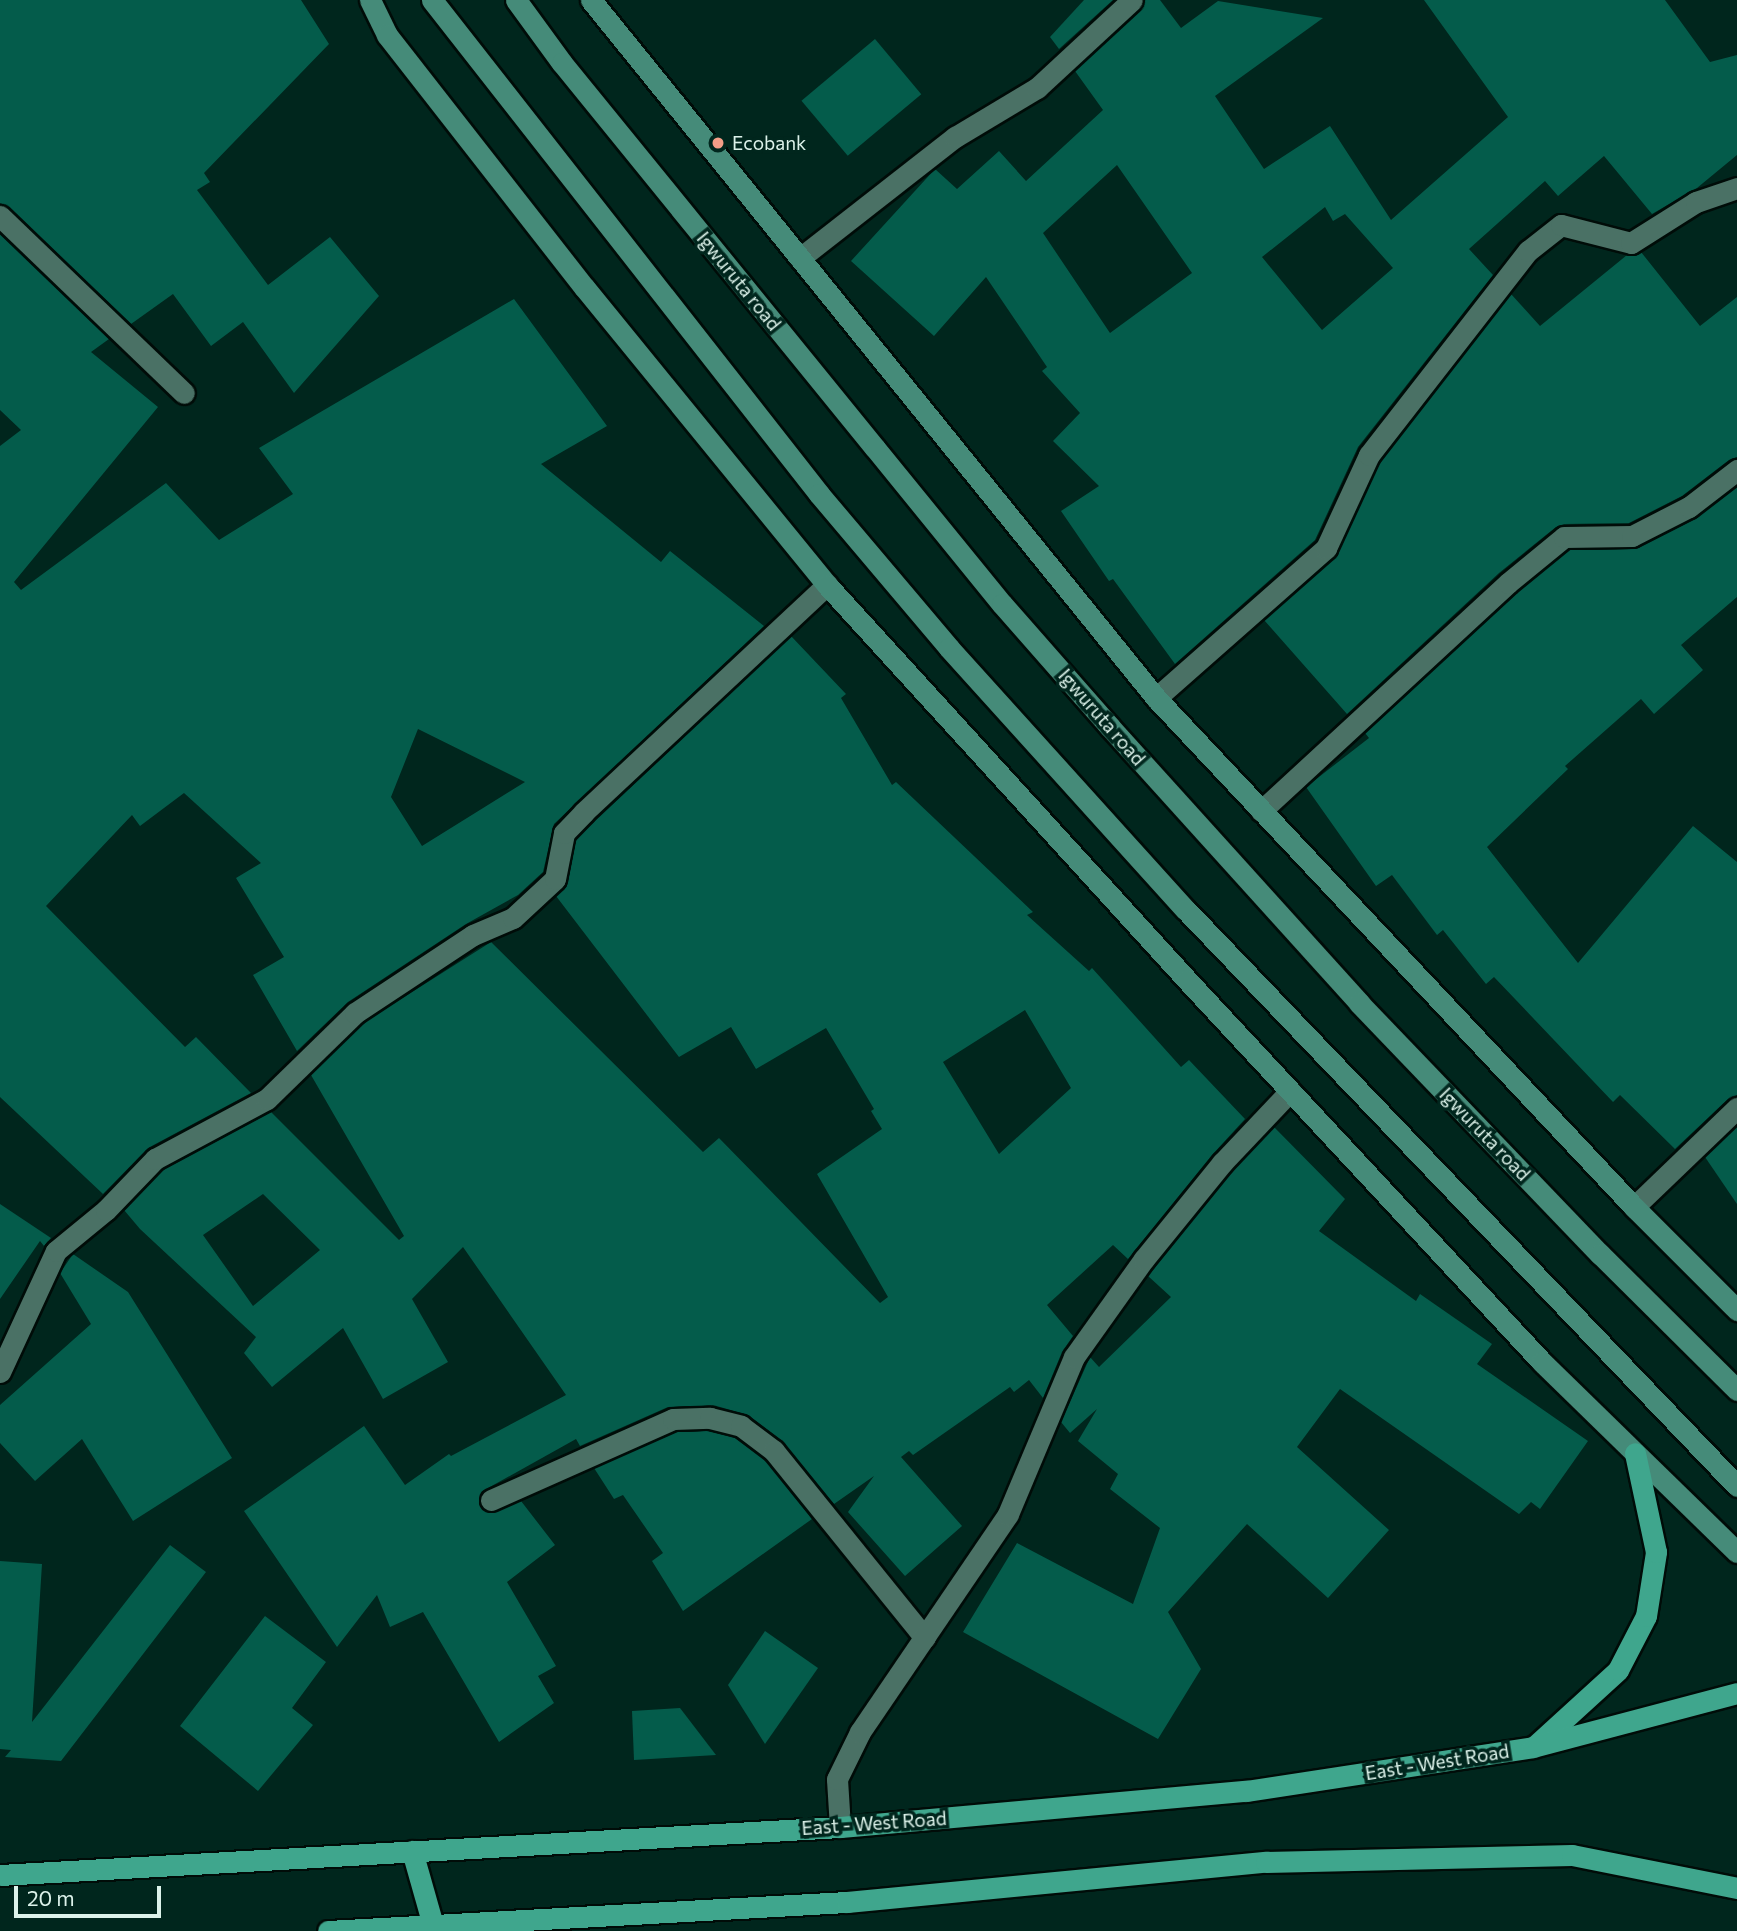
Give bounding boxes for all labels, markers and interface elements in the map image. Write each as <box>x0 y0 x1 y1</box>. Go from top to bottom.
place label: Ecobank <box>732 132 806 154</box>
marker: Ecobank <box>710 135 726 151</box>
street label: Igwuruta road <box>692 227 786 335</box>
street label: Igwuruta road <box>1054 664 1150 770</box>
street label: Igwuruta road <box>1435 1083 1535 1185</box>
street label: East - West Road <box>1363 1739 1511 1785</box>
street label: East - West Road <box>801 1807 947 1839</box>
scale bar <box>18 1871 164 1915</box>
text: 20 m <box>27 1885 75 1910</box>

